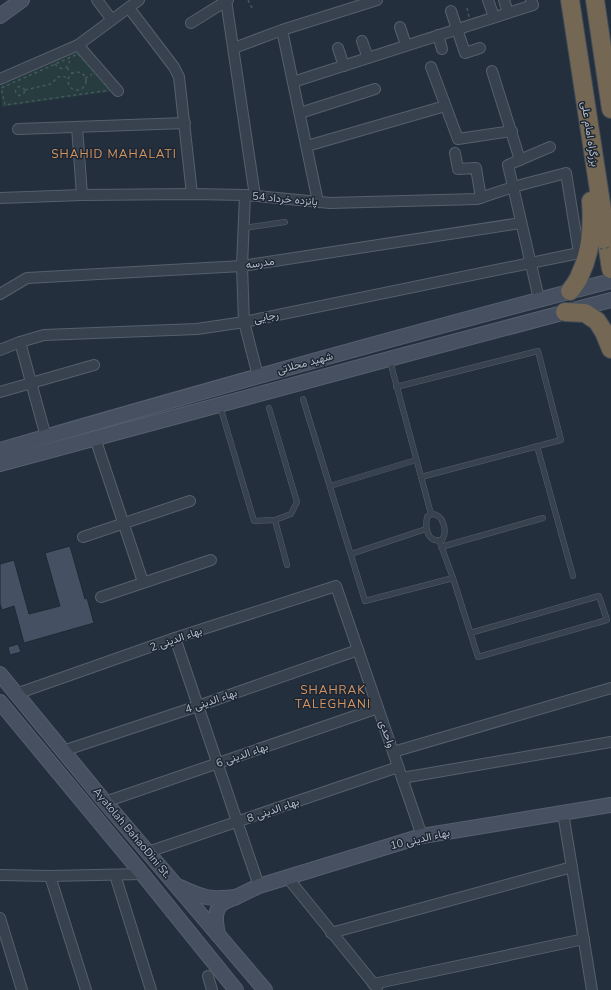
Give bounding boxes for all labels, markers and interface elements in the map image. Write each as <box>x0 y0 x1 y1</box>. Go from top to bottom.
street label: بزرگراه امام علی <box>577 100 603 168</box>
district label: SHAHID MAHALATI <box>51 146 177 162</box>
street label: پانزده خرداد 54 <box>252 189 318 209</box>
street label: مدرسه <box>245 254 276 272</box>
street label: رجایی <box>252 307 280 327</box>
street label: شهید محلاتی <box>275 348 335 378</box>
street label: بهاء الدینی 2 <box>148 623 204 655</box>
district label: SHAHRAK TALEGHANI <box>295 682 371 712</box>
street label: بهاء الدینی 4 <box>183 685 239 717</box>
street label: واحدی <box>375 718 399 750</box>
street label: بهاء الدینی 6 <box>214 739 270 771</box>
street label: Ayatolah BahaoDini St. <box>90 784 174 882</box>
street label: بهاء الدینی 8 <box>245 794 301 826</box>
street label: بهاء الدینی 10 <box>389 825 451 853</box>

